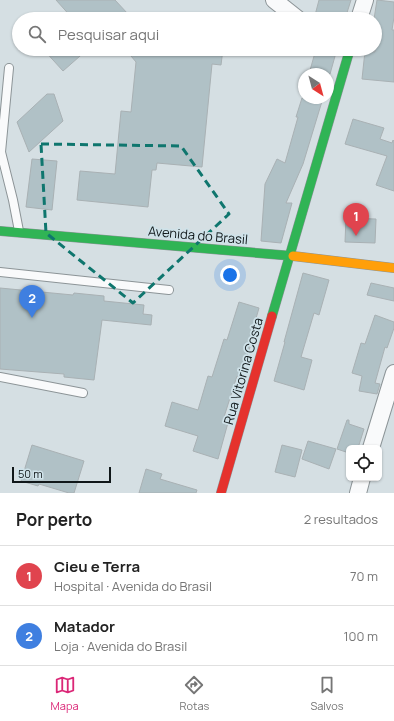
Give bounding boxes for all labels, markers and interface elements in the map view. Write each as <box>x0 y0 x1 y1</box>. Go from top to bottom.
search box <box>12 12 382 56</box>
icon: search <box>26 23 48 45</box>
text: Pesquisar aqui <box>58 24 159 45</box>
north arrow <box>298 68 334 104</box>
pin: 1 <box>343 203 369 236</box>
street label: Avenida do Brasil <box>147 222 249 248</box>
your location <box>220 265 240 285</box>
pin: 2 <box>19 285 45 318</box>
street label: Rua Vitorina Costa <box>219 315 267 427</box>
map controls <box>346 445 382 481</box>
button: locate <box>346 445 382 481</box>
scale bar <box>12 465 111 484</box>
text: 50 m <box>18 466 43 481</box>
text: Por perto <box>16 508 92 531</box>
text: 2 resultados <box>304 510 378 528</box>
text: Cieu e Terra <box>54 556 140 577</box>
text: 1 <box>26 567 32 585</box>
text: 70 m <box>350 567 378 585</box>
text: Hospital · Avenida do Brasil <box>54 577 212 595</box>
text: Matador <box>54 616 115 637</box>
text: 2 <box>25 627 33 645</box>
text: 100 m <box>343 627 378 645</box>
text: Loja · Avenida do Brasil <box>54 637 187 655</box>
tab: Mapa <box>51 674 79 713</box>
tab: Rotas <box>180 674 209 713</box>
tab: Salvos <box>310 674 343 713</box>

